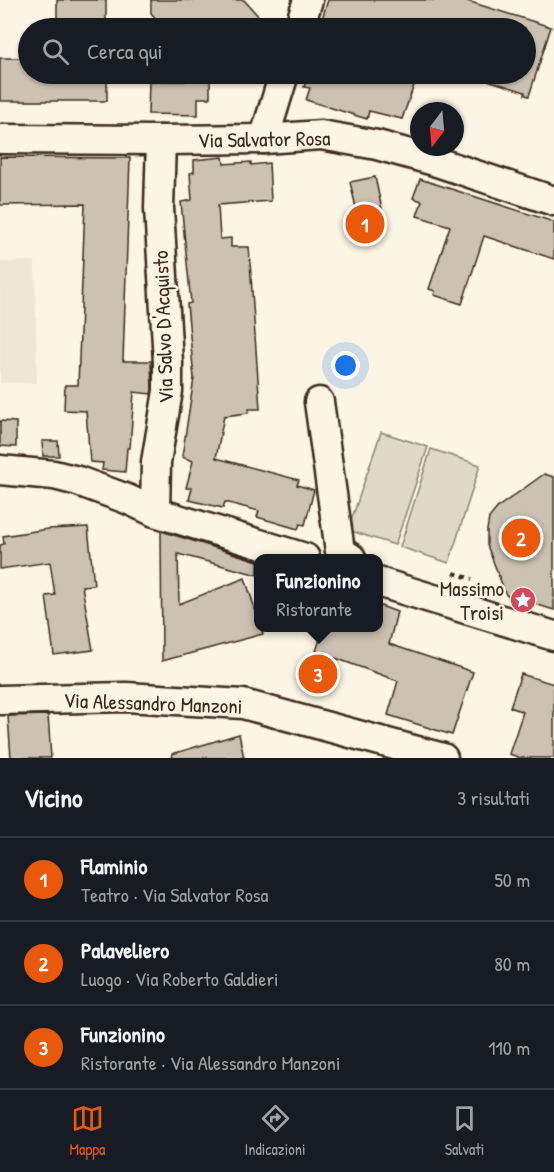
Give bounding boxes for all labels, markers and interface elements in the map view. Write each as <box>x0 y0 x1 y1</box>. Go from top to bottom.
search box <box>18 18 536 84</box>
icon: search <box>39 35 72 68</box>
text: Cerca qui <box>87 36 162 66</box>
north arrow <box>410 102 464 156</box>
street label: Via Salvator Rosa <box>197 123 331 155</box>
pin: 1 <box>346 202 385 246</box>
street label: Via Salvo D'Acquisto <box>146 250 180 404</box>
your location <box>331 351 360 380</box>
pin: 2 <box>502 516 540 560</box>
popup <box>254 554 383 632</box>
text: Funzionino <box>277 565 360 595</box>
place label: Massimo Troisi <box>440 574 504 627</box>
place icon: Massimo Troisi <box>508 585 538 615</box>
text: Ristorante <box>277 595 352 622</box>
pin: 3 <box>298 652 338 696</box>
street label: Via Alessandro Manzoni <box>63 685 243 721</box>
text: Vicino <box>24 780 83 815</box>
text: 3 risultati <box>457 784 530 811</box>
text: Flaminio <box>81 851 147 881</box>
text: 1 <box>40 866 47 893</box>
text: 50 m <box>494 866 530 893</box>
text: Teatro · Via Salvator Rosa <box>81 881 268 908</box>
text: Palaveliero <box>81 935 169 965</box>
text: 2 <box>39 950 48 977</box>
text: 80 m <box>494 950 530 977</box>
text: Luogo · Via Roberto Galdieri <box>81 965 279 992</box>
text: Funzionino <box>81 1019 165 1049</box>
text: 3 <box>39 1034 48 1061</box>
text: 110 m <box>488 1034 530 1061</box>
text: Ristorante · Via Alessandro Manzoni <box>81 1049 340 1076</box>
tab: Mappa <box>70 1102 105 1160</box>
tab: Indicazioni <box>245 1102 306 1160</box>
tab: Salvati <box>445 1102 484 1160</box>

